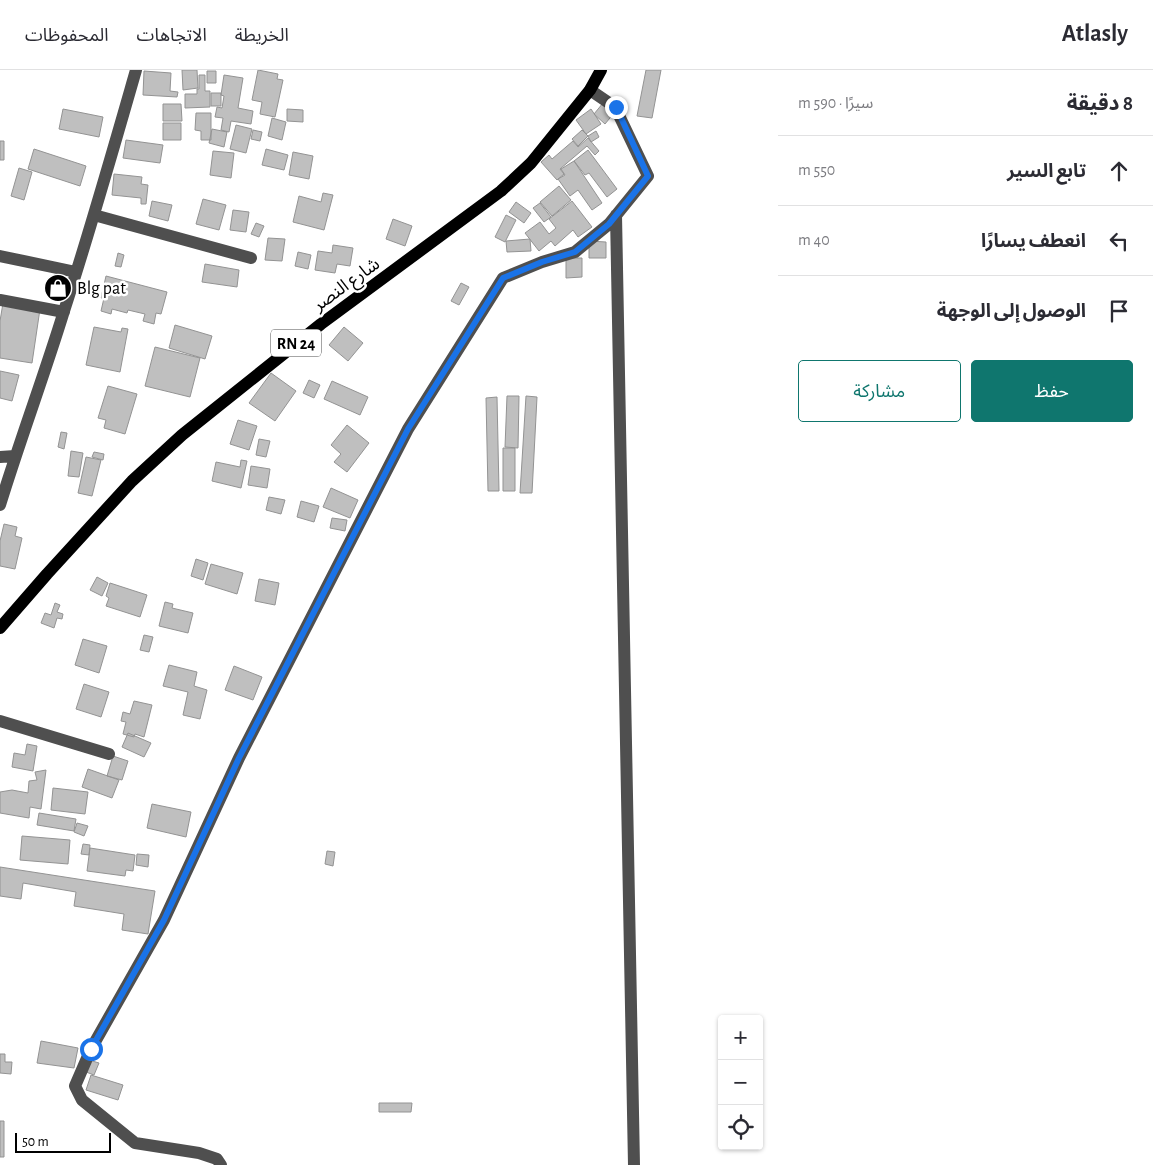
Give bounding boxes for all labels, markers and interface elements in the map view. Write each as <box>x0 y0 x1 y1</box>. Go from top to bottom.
text: Atlasly <box>1062 22 1128 46</box>
text: المحفوظات <box>25 27 109 45</box>
text: الاتجاهات <box>137 27 207 45</box>
text: الخريطة <box>235 27 289 45</box>
text: 8 دقيقة <box>1067 93 1133 114</box>
text: سيرًا · 590 m <box>798 95 873 111</box>
route end <box>605 96 628 119</box>
icon: ahead <box>1105 157 1133 185</box>
text: 550 m <box>798 162 835 178</box>
text: تابع السير <box>1007 162 1086 181</box>
icon: left <box>1105 227 1133 255</box>
text: 40 m <box>798 232 830 248</box>
text: انعطف يسارًا <box>981 232 1086 251</box>
street label: شارع النصر <box>309 255 386 319</box>
shop icon: Blg pat <box>43 273 73 303</box>
place label: Blg pat <box>77 280 126 298</box>
icon: arrive <box>1105 297 1133 325</box>
text: الوصول إلى الوجهة <box>937 302 1086 321</box>
road number: RN 24 <box>271 330 321 356</box>
button: مشاركة <box>798 360 961 422</box>
button: حفظ <box>971 360 1133 422</box>
map controls <box>718 1015 763 1150</box>
button: + <box>718 1015 763 1060</box>
route start <box>80 1038 103 1061</box>
button: − <box>718 1060 763 1105</box>
button: locate <box>718 1105 763 1150</box>
scale bar <box>15 1130 111 1153</box>
text: 50 m <box>22 1135 49 1149</box>

